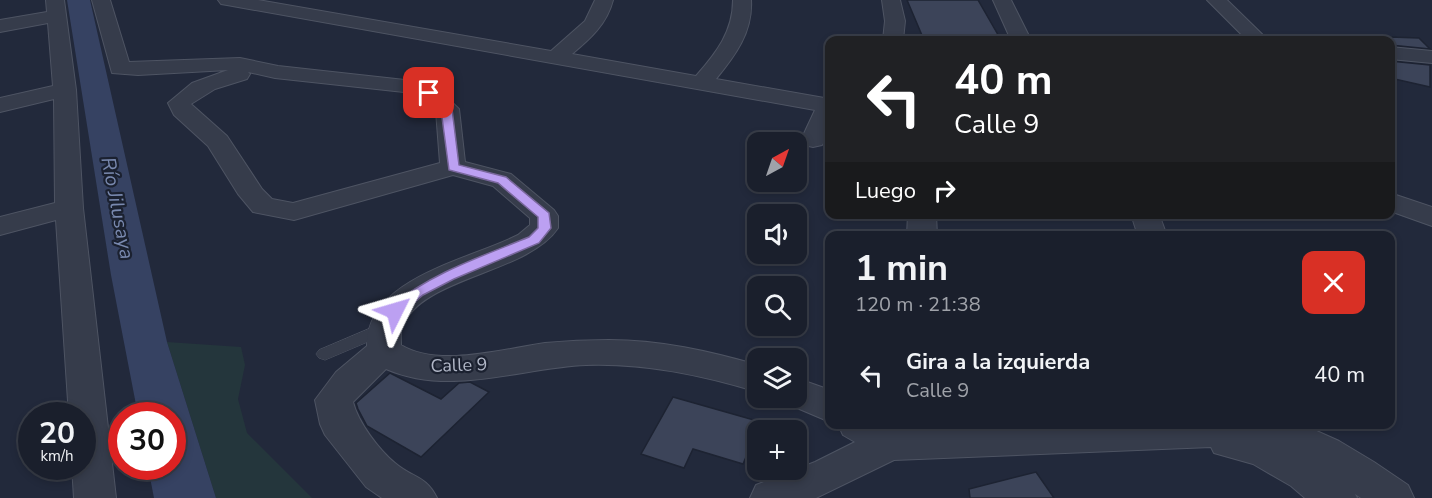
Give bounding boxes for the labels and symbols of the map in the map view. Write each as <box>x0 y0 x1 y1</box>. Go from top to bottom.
pin <box>403 67 454 118</box>
north arrow <box>747 132 807 192</box>
water label: Río Jilusaya <box>94 155 141 261</box>
position arrow <box>363 279 427 343</box>
street label: Calle 9 <box>430 352 488 378</box>
speed limit sign: 30 <box>108 402 186 480</box>

